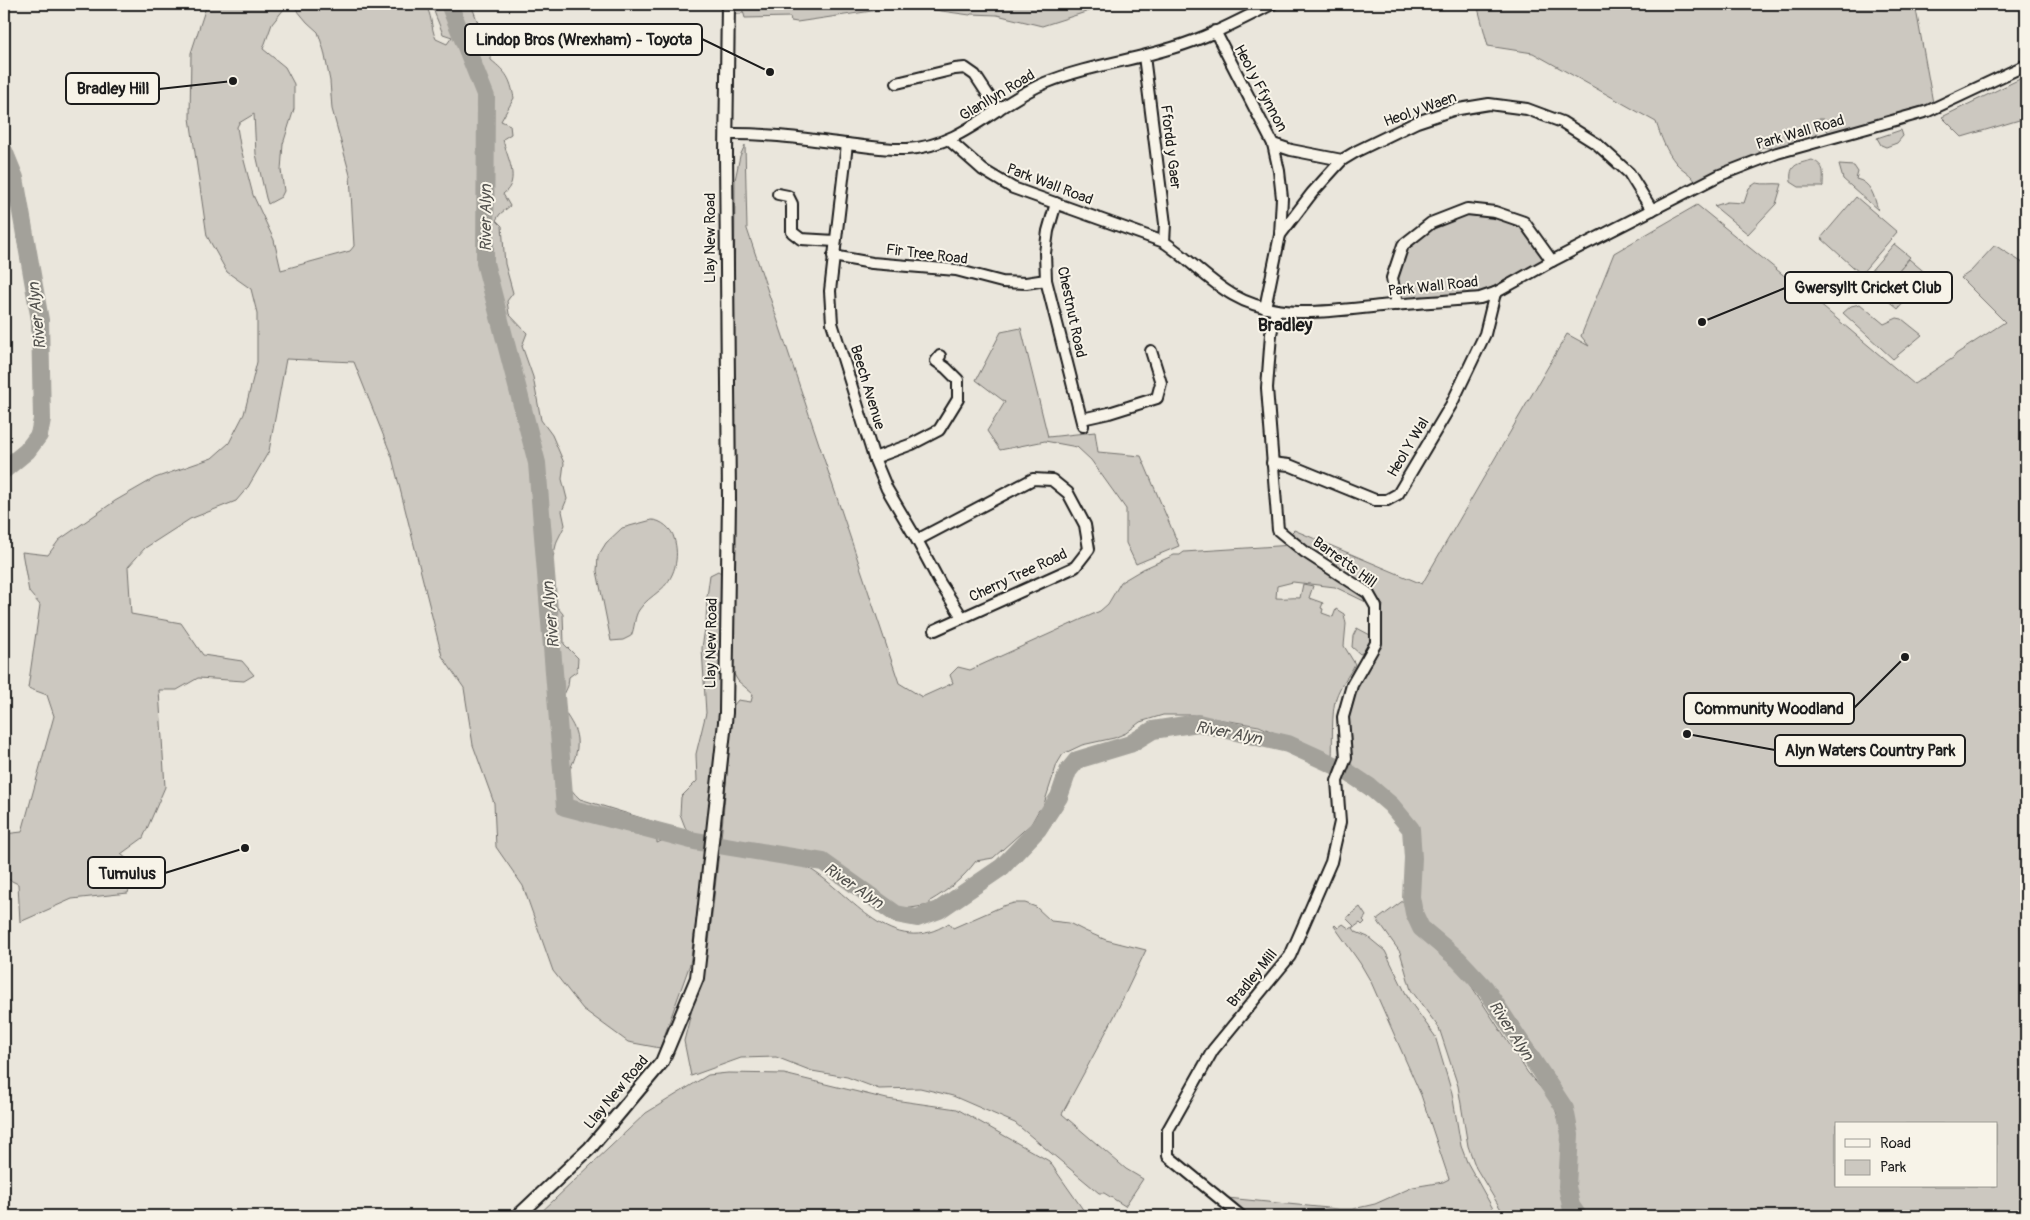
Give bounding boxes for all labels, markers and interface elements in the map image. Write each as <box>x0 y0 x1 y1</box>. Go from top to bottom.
callout: Lindop Bros (Wrexham) - Toyota <box>465 24 702 55</box>
text: Lindop Bros (Wrexham) - Toyota <box>476 30 693 50</box>
street label: Heol y Ffynnon <box>1230 41 1291 135</box>
street label: Glanllyn Road <box>956 65 1038 125</box>
callout: Bradley Hill <box>66 73 159 104</box>
text: Bradley Hill <box>77 79 150 99</box>
street label: Heol y Waen <box>1381 88 1459 131</box>
street label: Ffordd y Gaer <box>1156 104 1185 191</box>
street label: Park Wall Road <box>1754 111 1846 154</box>
street label: Park Wall Road <box>1004 159 1096 210</box>
water label: River Alyn <box>476 184 496 251</box>
street label: Llay New Road <box>701 193 720 283</box>
street label: Fir Tree Road <box>885 240 969 269</box>
street label: Chestnut Road <box>1053 265 1090 359</box>
street label: Park Wall Road <box>1387 272 1479 301</box>
callout: Gwersyllt Cricket Club <box>1785 272 1952 303</box>
text: Gwersyllt Cricket Club <box>1794 278 1942 298</box>
water label: River Alyn <box>23 281 50 350</box>
district label: Bradley <box>1258 314 1313 337</box>
street label: Beech Avenue <box>846 343 890 432</box>
street label: Heol Y Wal <box>1383 414 1434 481</box>
street label: Barretts Hill <box>1309 533 1380 592</box>
street label: Cherry Tree Road <box>966 544 1070 606</box>
water label: River Alyn <box>538 580 564 649</box>
street label: Llay New Road <box>701 598 722 688</box>
callout: Community Woodland <box>1684 693 1854 724</box>
text: Community Woodland <box>1694 699 1844 719</box>
water label: River Alyn <box>1194 717 1264 749</box>
callout: Alyn Waters Country Park <box>1775 735 1965 766</box>
text: Alyn Waters Country Park <box>1785 741 1956 761</box>
callout: Tumulus <box>88 857 165 888</box>
water label: River Alyn <box>820 859 888 913</box>
text: Tumulus <box>97 864 156 884</box>
street label: Bradley Mill <box>1223 945 1282 1011</box>
water label: River Alyn <box>1485 997 1538 1065</box>
street label: Llay New Road <box>580 1051 653 1133</box>
legend <box>1835 1122 1998 1188</box>
text: Road <box>1880 1134 1911 1153</box>
text: Park <box>1880 1158 1907 1177</box>

